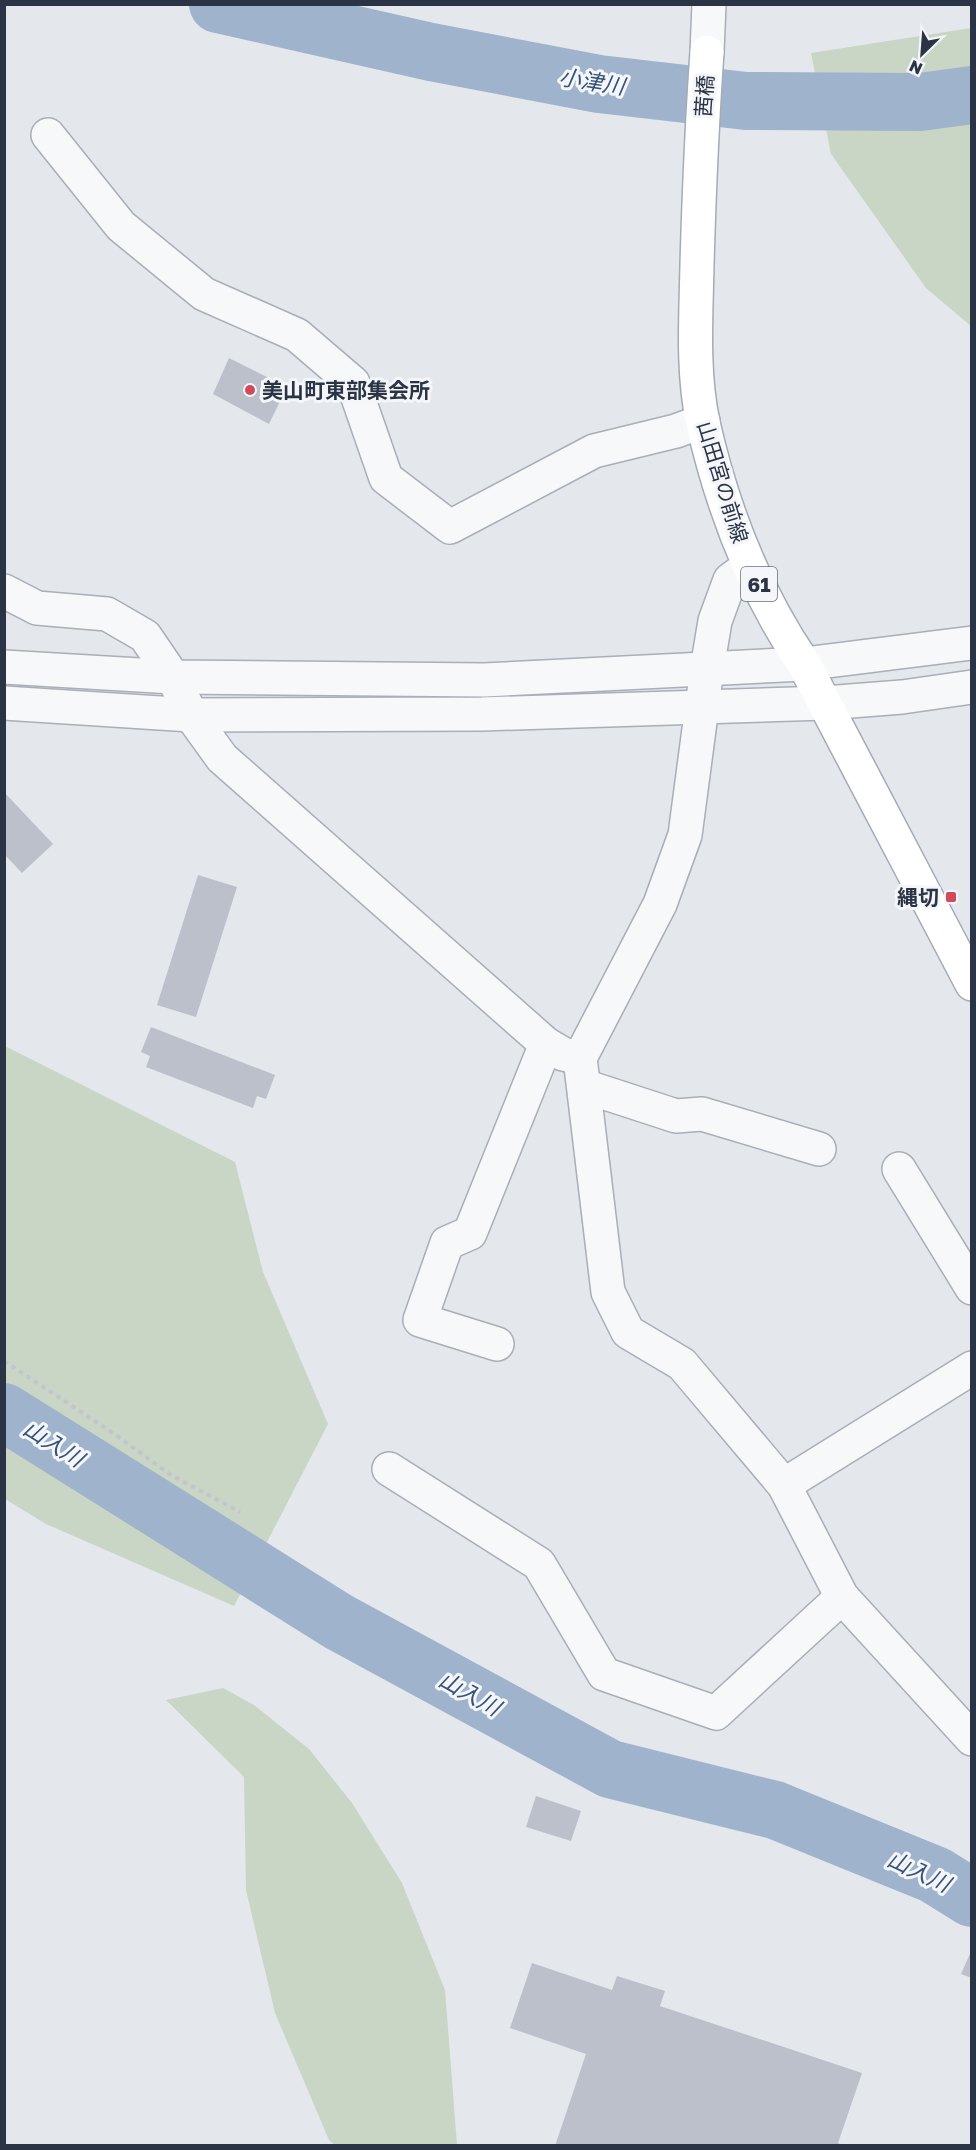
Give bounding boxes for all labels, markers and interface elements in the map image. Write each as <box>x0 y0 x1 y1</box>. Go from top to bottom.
north arrow <box>892 24 952 84</box>
text: N <box>906 56 925 79</box>
water label: 小津川 <box>557 63 629 100</box>
street label: 茜橋 <box>690 74 718 118</box>
place label: 美山町東部集会所 <box>262 377 430 403</box>
marker: 美山町東部集会所 <box>243 383 257 397</box>
street label: 山田宮の前線 <box>692 418 754 546</box>
road number: 61 <box>741 567 777 601</box>
place label: 縄切 <box>897 884 939 910</box>
marker: 縄切 <box>944 890 958 904</box>
water label: 山入川 <box>19 1414 91 1473</box>
water label: 山入川 <box>435 1665 507 1722</box>
water label: 山入川 <box>883 1845 956 1898</box>

